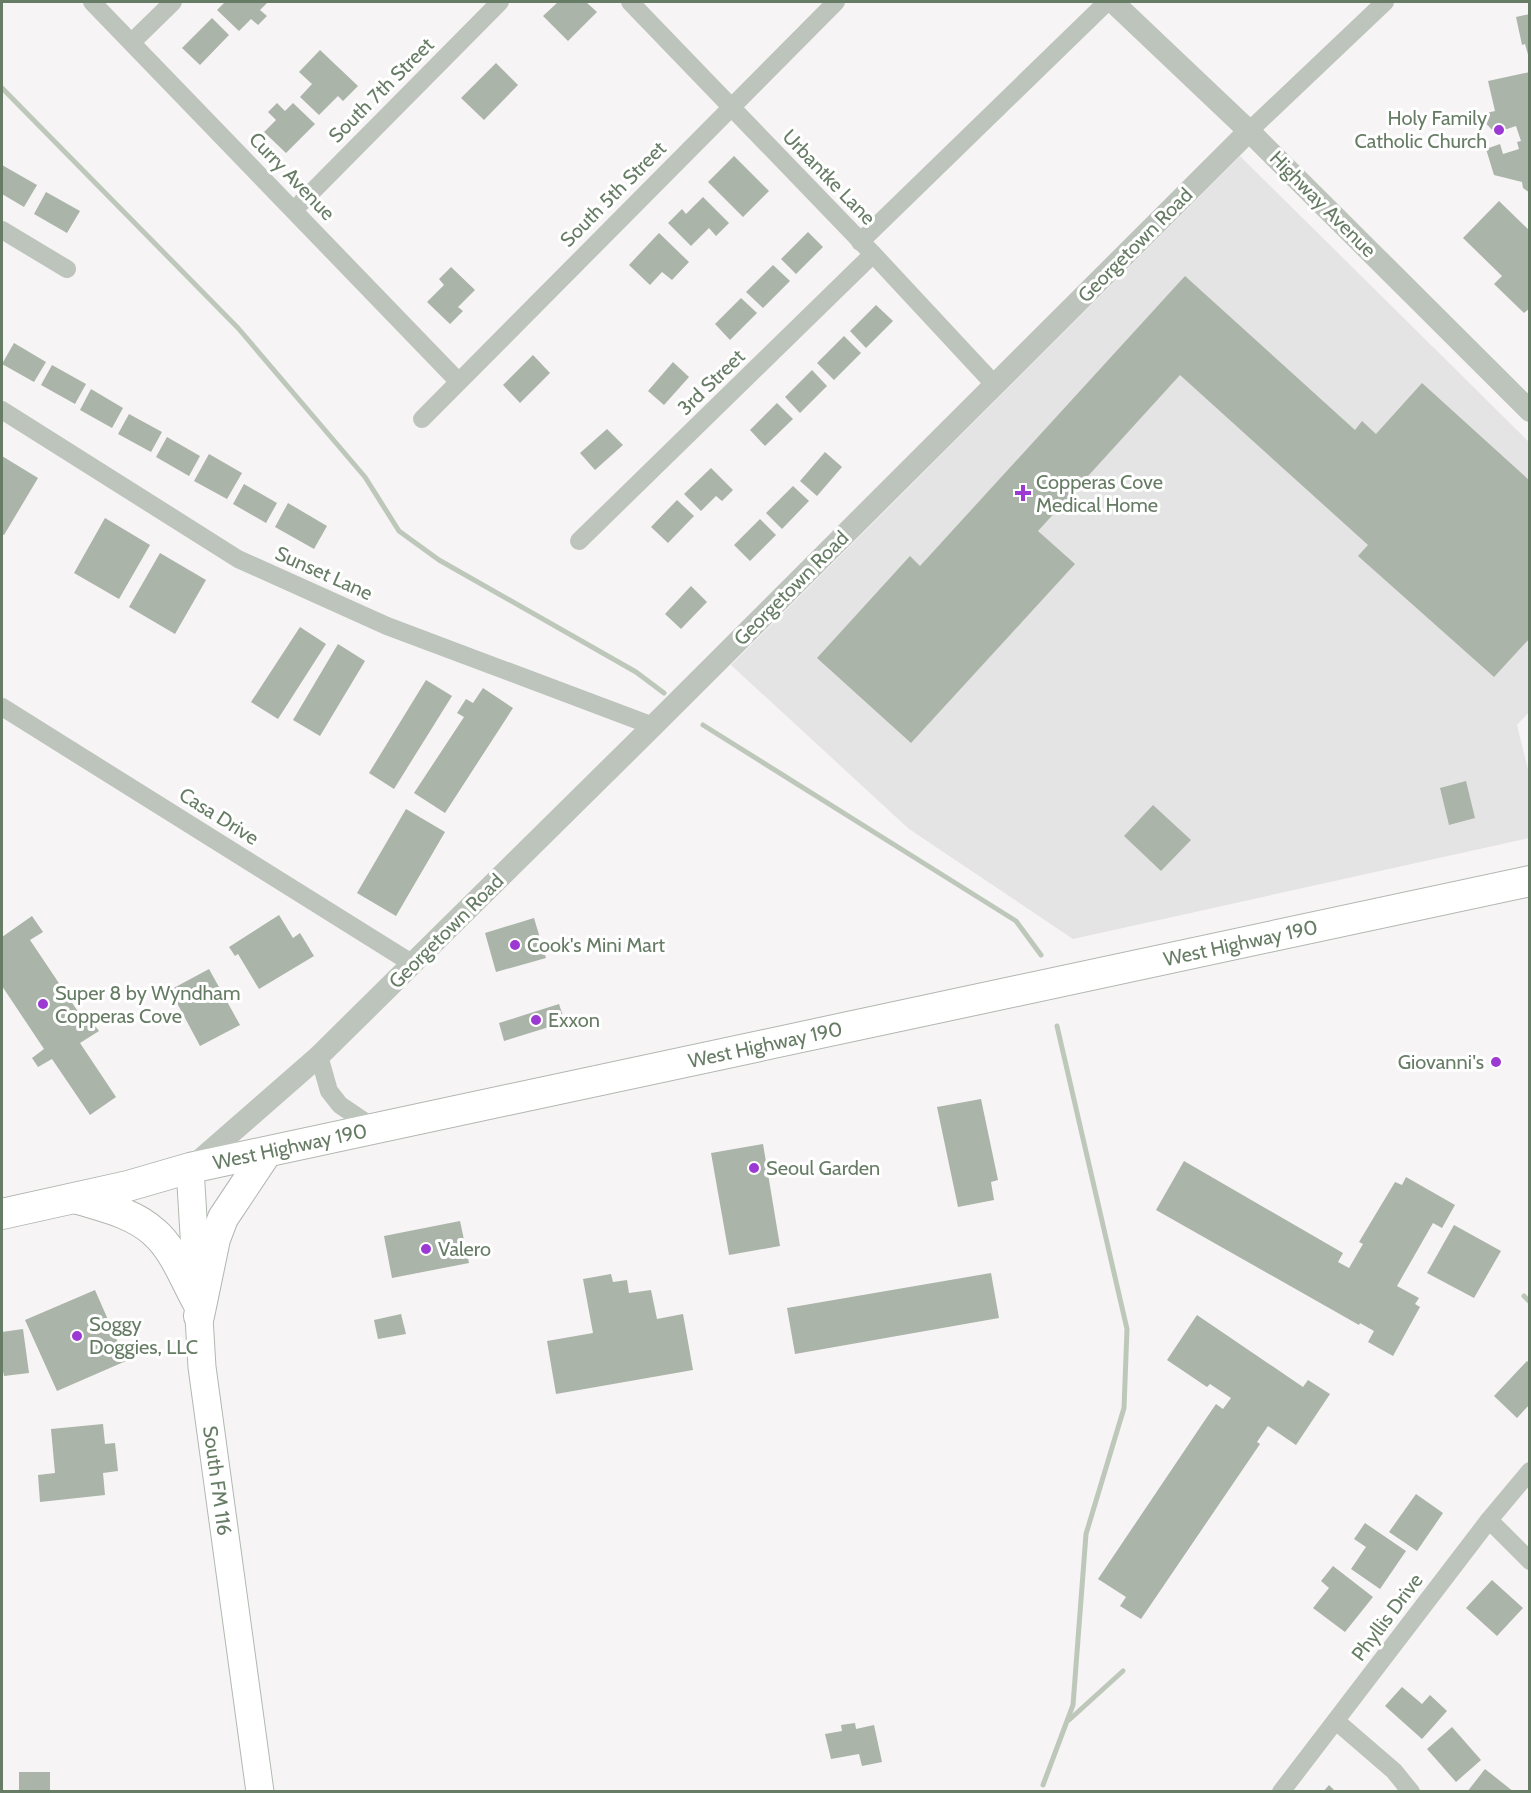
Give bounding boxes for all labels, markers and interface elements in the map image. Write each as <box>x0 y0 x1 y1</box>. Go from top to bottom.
street label: South 7th Street <box>323 32 439 148</box>
place label: Holy Family Catholic Church <box>1355 106 1487 153</box>
marker: Holy Family Catholic Church <box>1492 123 1506 137</box>
street label: Urbantke Lane <box>778 124 880 230</box>
street label: Curry Avenue <box>244 127 340 225</box>
street label: South 5th Street <box>555 136 671 252</box>
street label: Highway Avenue <box>1265 146 1381 262</box>
street label: Georgetown Road <box>1073 183 1197 307</box>
street label: 3rd Street <box>672 344 750 420</box>
place label: Copperas Cove Medical Home <box>1036 470 1163 517</box>
marker: Copperas Cove Medical Home <box>1014 484 1032 502</box>
street label: Georgetown Road <box>729 526 853 650</box>
street label: Sunset Lane <box>272 541 376 605</box>
street label: Casa Drive <box>175 782 263 850</box>
street label: Georgetown Road <box>384 869 508 993</box>
street label: West Highway 190 <box>1161 915 1320 971</box>
place label: Cook's Mini Mart <box>527 933 665 957</box>
marker: Cook's Mini Mart <box>508 938 522 952</box>
place label: Super 8 by Wyndham Copperas Cove <box>55 981 240 1028</box>
marker: Super 8 by Wyndham Copperas Cove <box>36 997 50 1011</box>
place label: Exxon <box>548 1008 600 1032</box>
marker: Exxon <box>529 1013 543 1027</box>
street label: West Highway 190 <box>686 1017 845 1073</box>
place label: Giovanni's <box>1398 1050 1484 1074</box>
marker: Giovanni's <box>1489 1055 1503 1069</box>
street label: West Highway 190 <box>211 1118 369 1175</box>
place label: Seoul Garden <box>766 1156 880 1180</box>
marker: Seoul Garden <box>747 1161 761 1175</box>
place label: Valero <box>438 1237 491 1261</box>
marker: Valero <box>419 1242 433 1256</box>
place label: Soggy Doggies, LLC <box>89 1312 198 1359</box>
marker: Soggy Doggies, LLC <box>70 1329 84 1343</box>
street label: South FM 116 <box>198 1424 237 1537</box>
street label: Phyllis Drive <box>1346 1569 1428 1665</box>

